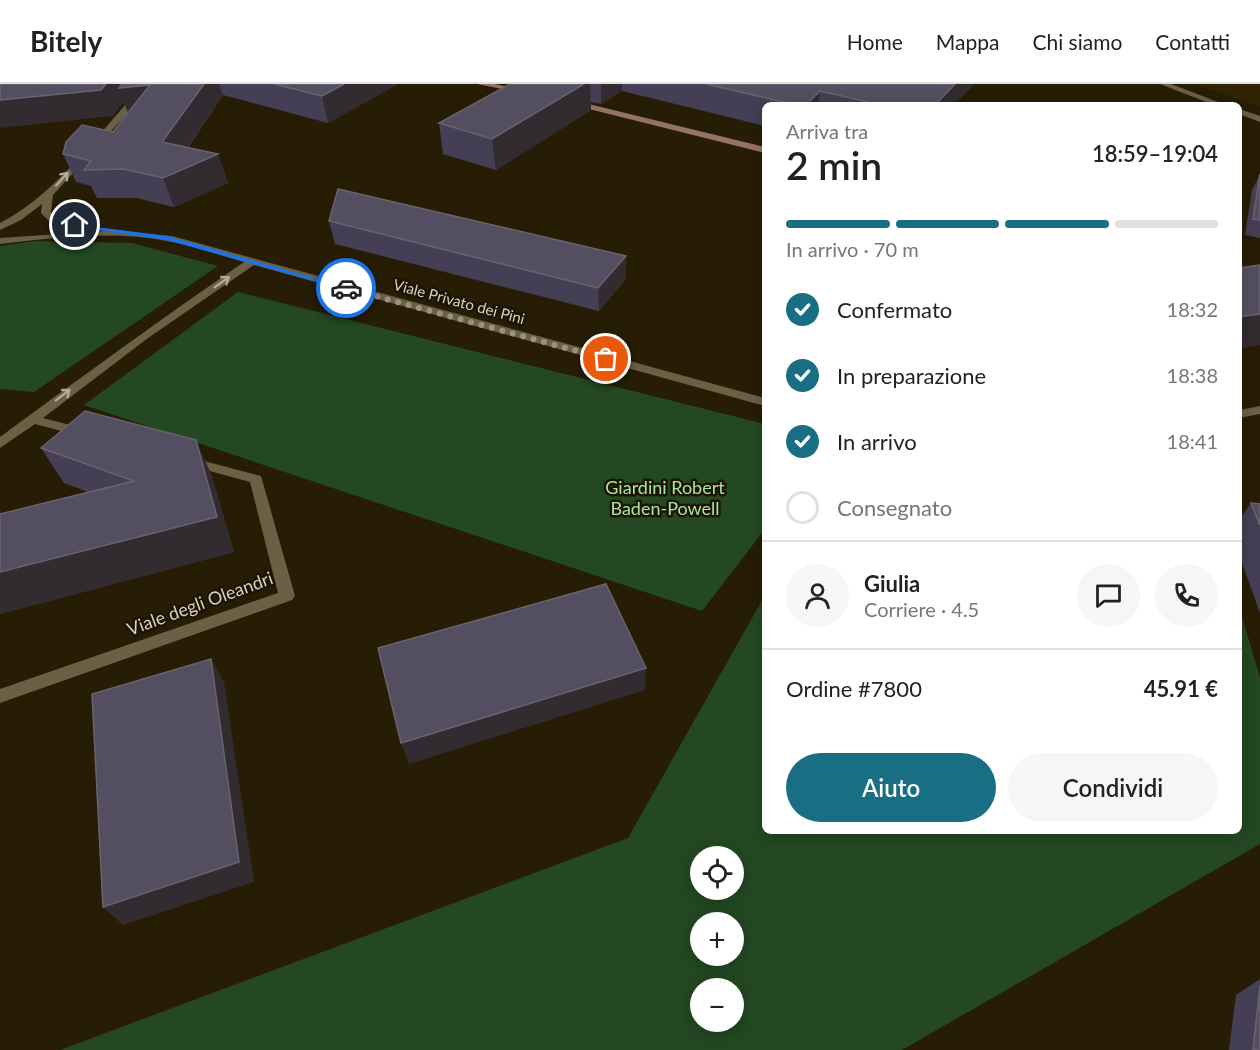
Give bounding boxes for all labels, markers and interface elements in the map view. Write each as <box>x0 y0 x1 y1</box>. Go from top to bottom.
text: Bitely <box>30 24 102 58</box>
text: Home <box>847 29 903 54</box>
text: Mappa <box>936 29 999 54</box>
text: Chi siamo <box>1032 29 1122 54</box>
text: Contatti <box>1155 29 1230 54</box>
text: Arriva tra <box>786 119 868 143</box>
text: 18:59–19:04 <box>1092 140 1218 167</box>
text: 2 min <box>786 142 882 188</box>
one-way arrow <box>55 171 69 186</box>
pin <box>49 199 100 250</box>
icon: home <box>58 208 91 241</box>
text: In arrivo · 70 m <box>786 237 919 261</box>
courier <box>316 258 376 318</box>
icon: car <box>330 272 363 305</box>
street label: Viale Privato dei Pini <box>392 275 527 327</box>
one-way arrow <box>213 276 229 288</box>
icon: check <box>786 293 819 326</box>
text: Confermato <box>837 296 952 323</box>
text: 18:32 <box>1167 297 1218 321</box>
pin <box>580 333 631 384</box>
icon: bag <box>589 342 622 375</box>
icon: check <box>786 359 819 392</box>
text: In preparazione <box>837 362 986 389</box>
text: 18:38 <box>1167 363 1218 387</box>
one-way arrow <box>55 389 71 402</box>
icon: check <box>786 425 819 458</box>
text: In arrivo <box>837 428 917 455</box>
text: 18:41 <box>1167 429 1218 453</box>
park label: Giardini Robert Baden-Powell <box>605 476 725 519</box>
text: Consegnato <box>837 494 952 521</box>
button: person <box>786 564 849 627</box>
button: chat <box>1077 564 1140 627</box>
button: phone <box>1155 564 1218 627</box>
street label: Viale degli Oleandri <box>124 566 276 640</box>
text: Giulia <box>864 570 920 597</box>
text: Corriere · 4.5 <box>864 597 979 621</box>
text: Ordine #7800 <box>786 675 922 702</box>
text: 45.91 € <box>1144 675 1218 702</box>
button: Aiuto <box>786 753 996 822</box>
button: Condividi <box>1008 753 1218 822</box>
map controls <box>690 846 744 1032</box>
button: locate <box>690 846 744 900</box>
button: + <box>690 912 744 966</box>
button: − <box>690 978 744 1032</box>

